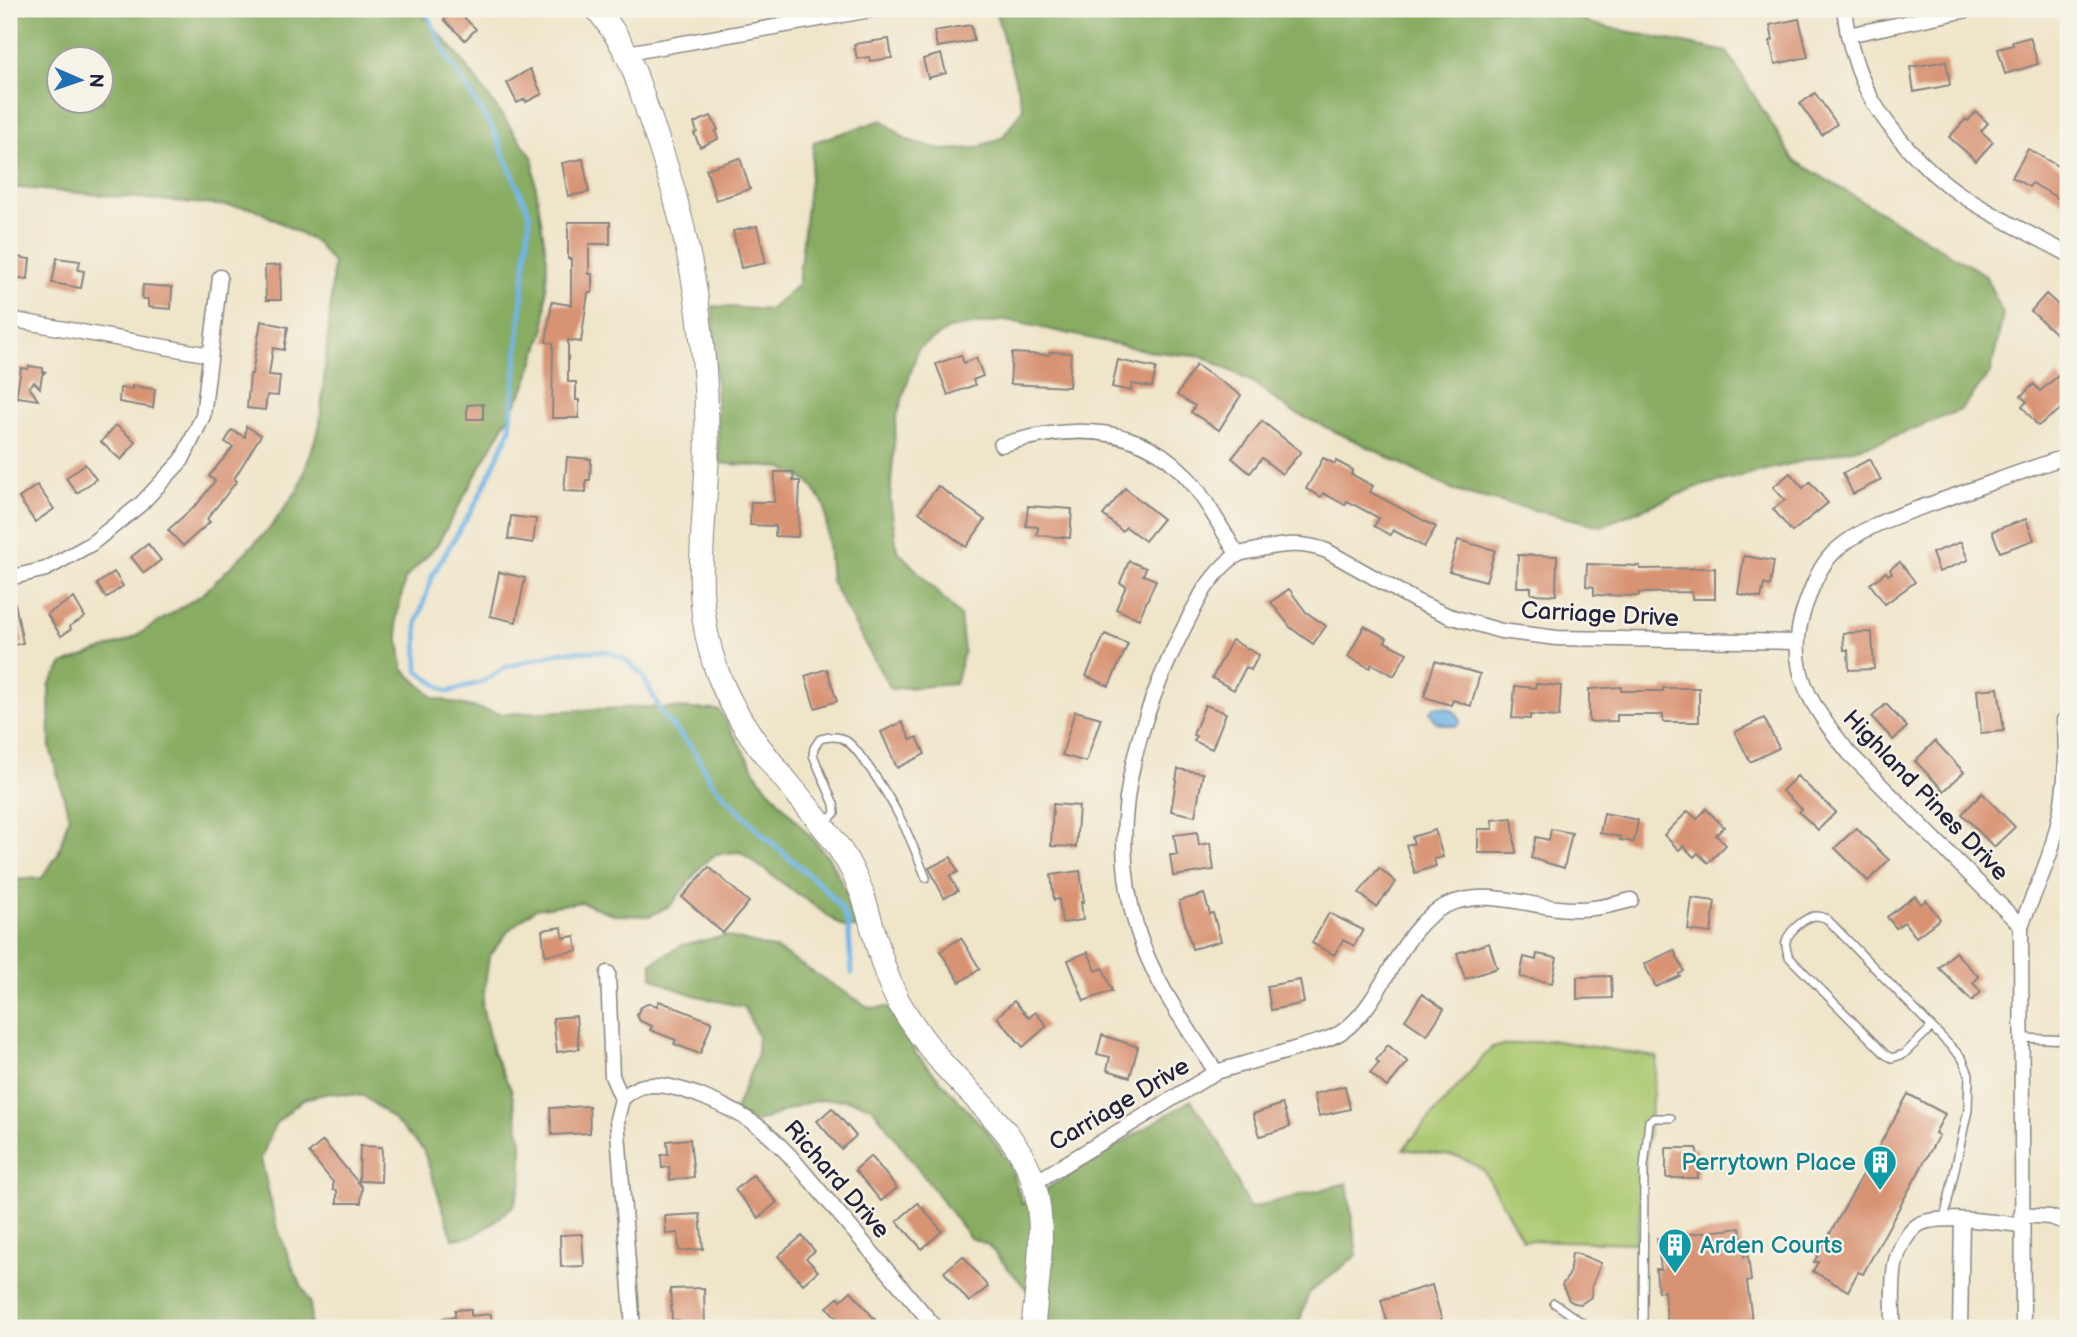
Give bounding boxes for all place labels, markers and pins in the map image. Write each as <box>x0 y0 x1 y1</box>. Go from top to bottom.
building icon: Perrytown Place <box>1861 1143 1899 1192</box>
place label: Perrytown Place <box>1681 1148 1856 1177</box>
building icon: Arden Courts <box>1656 1226 1694 1275</box>
place label: Arden Courts <box>1700 1231 1843 1260</box>

